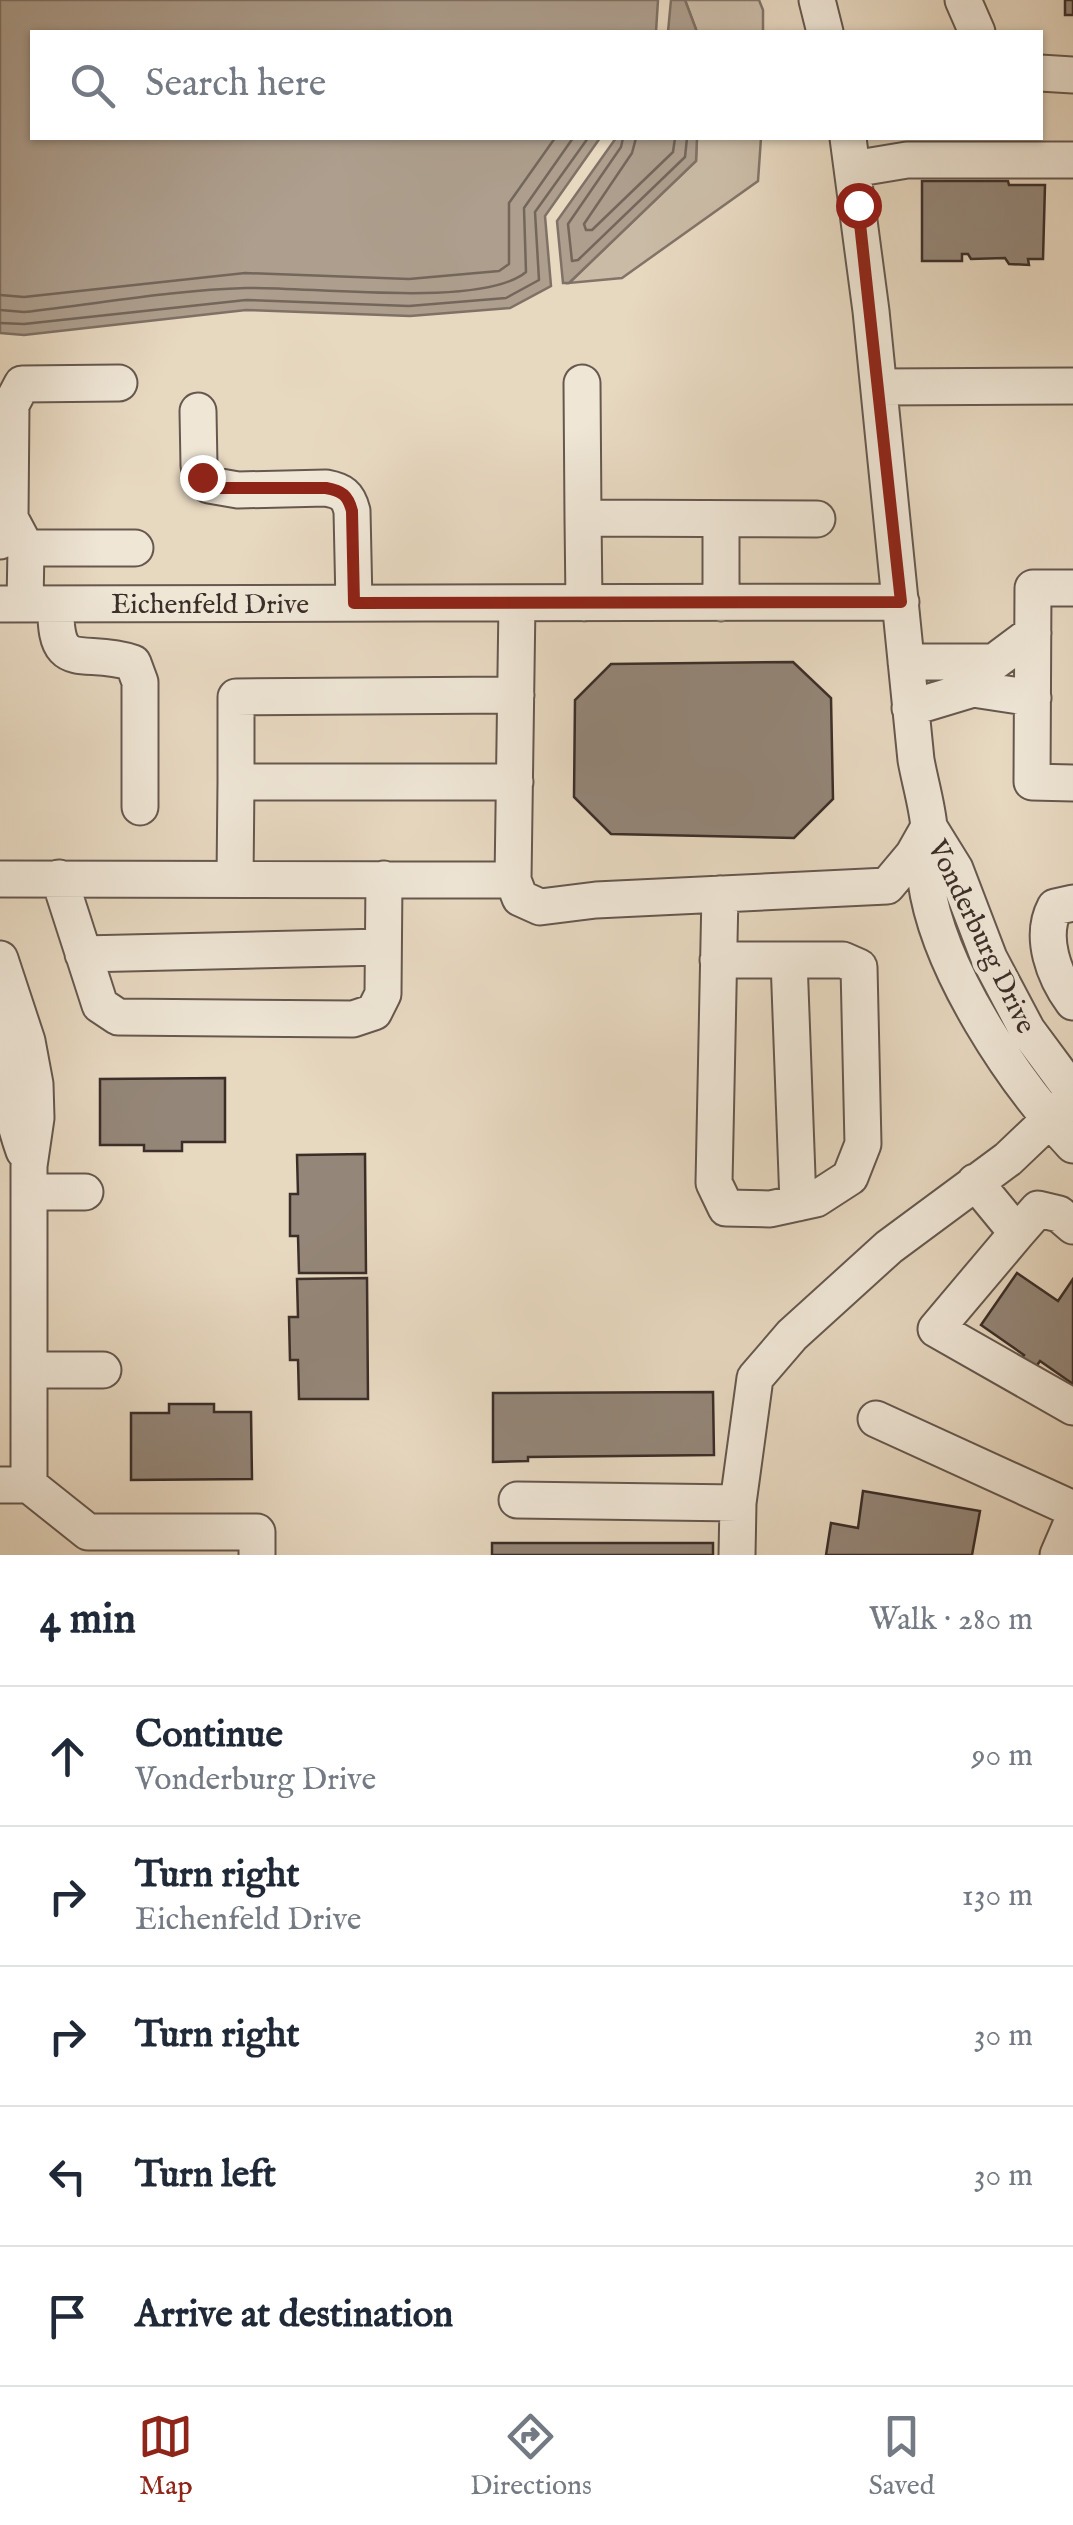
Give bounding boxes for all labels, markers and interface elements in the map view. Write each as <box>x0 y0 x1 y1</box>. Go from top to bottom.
search box <box>30 30 1043 140</box>
icon: search <box>65 58 120 113</box>
text: Search here <box>145 61 326 109</box>
route start <box>836 183 882 229</box>
route end <box>180 455 226 501</box>
street label: Eichenfeld Drive <box>111 588 309 623</box>
street label: Vonderburg Drive <box>918 834 1043 1040</box>
text: 4 min <box>40 1594 136 1647</box>
text: Walk · 280 m <box>869 1600 1033 1641</box>
text: Continue <box>135 1712 283 1760</box>
icon: ahead <box>40 1729 95 1784</box>
text: 90 m <box>972 1736 1033 1777</box>
text: Vonderburg Drive <box>135 1760 376 1801</box>
text: Turn right <box>135 1852 299 1900</box>
icon: right <box>40 1869 95 1924</box>
text: 130 m <box>962 1876 1033 1917</box>
text: Eichenfeld Drive <box>135 1900 361 1941</box>
icon: right <box>40 2009 95 2064</box>
text: Turn right <box>135 2012 299 2060</box>
text: 30 m <box>974 2016 1033 2057</box>
icon: left <box>40 2149 95 2204</box>
text: Turn left <box>135 2152 276 2200</box>
text: 30 m <box>974 2156 1033 2197</box>
icon: arrive <box>40 2289 95 2344</box>
text: Arrive at destination <box>135 2292 453 2340</box>
tab: Map <box>138 2409 193 2504</box>
tab: Directions <box>470 2409 592 2504</box>
tab: Saved <box>868 2409 935 2504</box>

